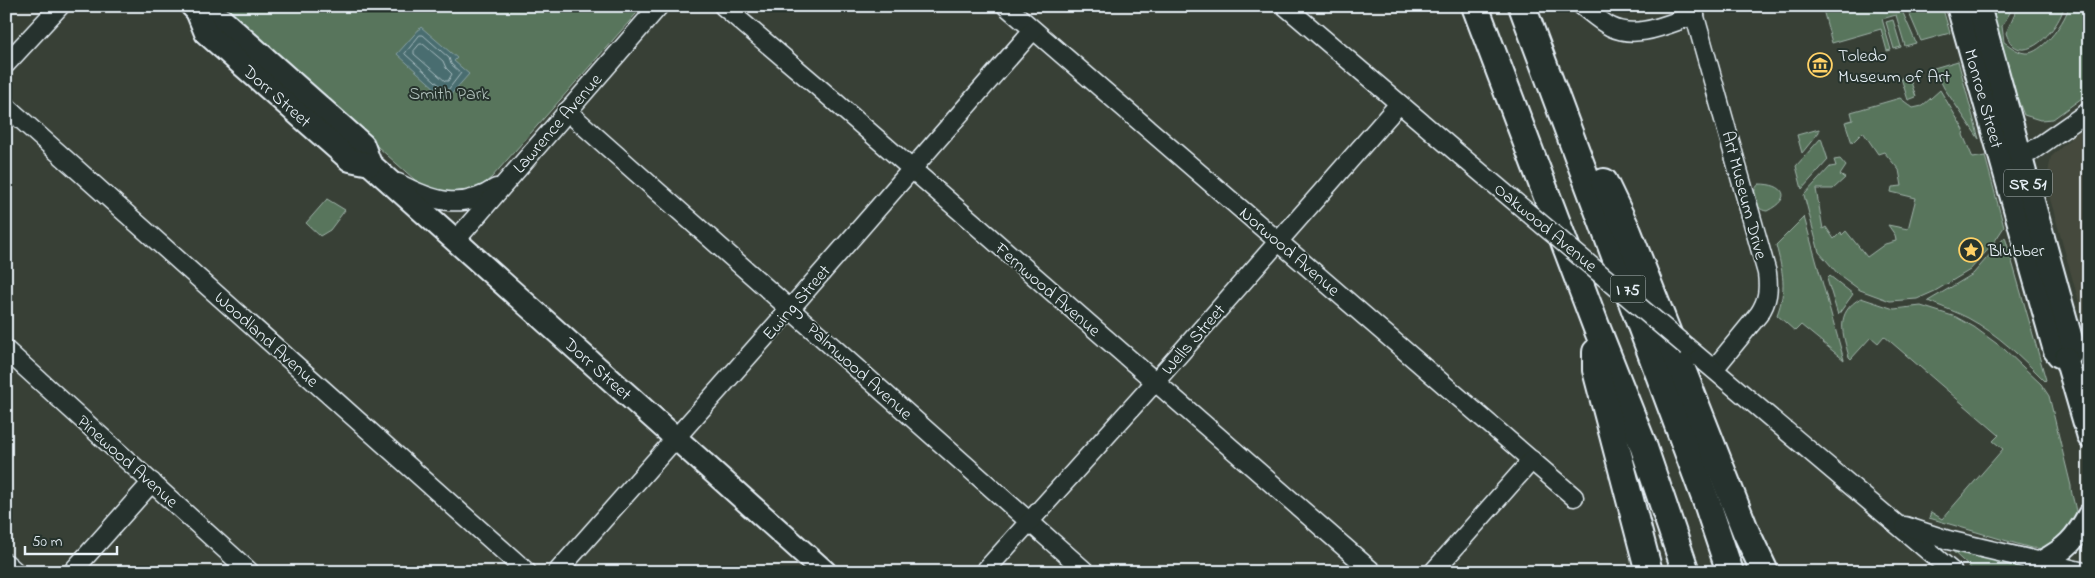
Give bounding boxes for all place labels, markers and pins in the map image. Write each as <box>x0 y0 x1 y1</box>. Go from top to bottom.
place label: Toledo Museum of Art <box>1838 44 1950 91</box>
museum icon: Toledo Museum of Art <box>1807 52 1833 78</box>
place icon: Blubber <box>1958 237 1984 263</box>
place label: Blubber <box>1987 239 2045 265</box>

